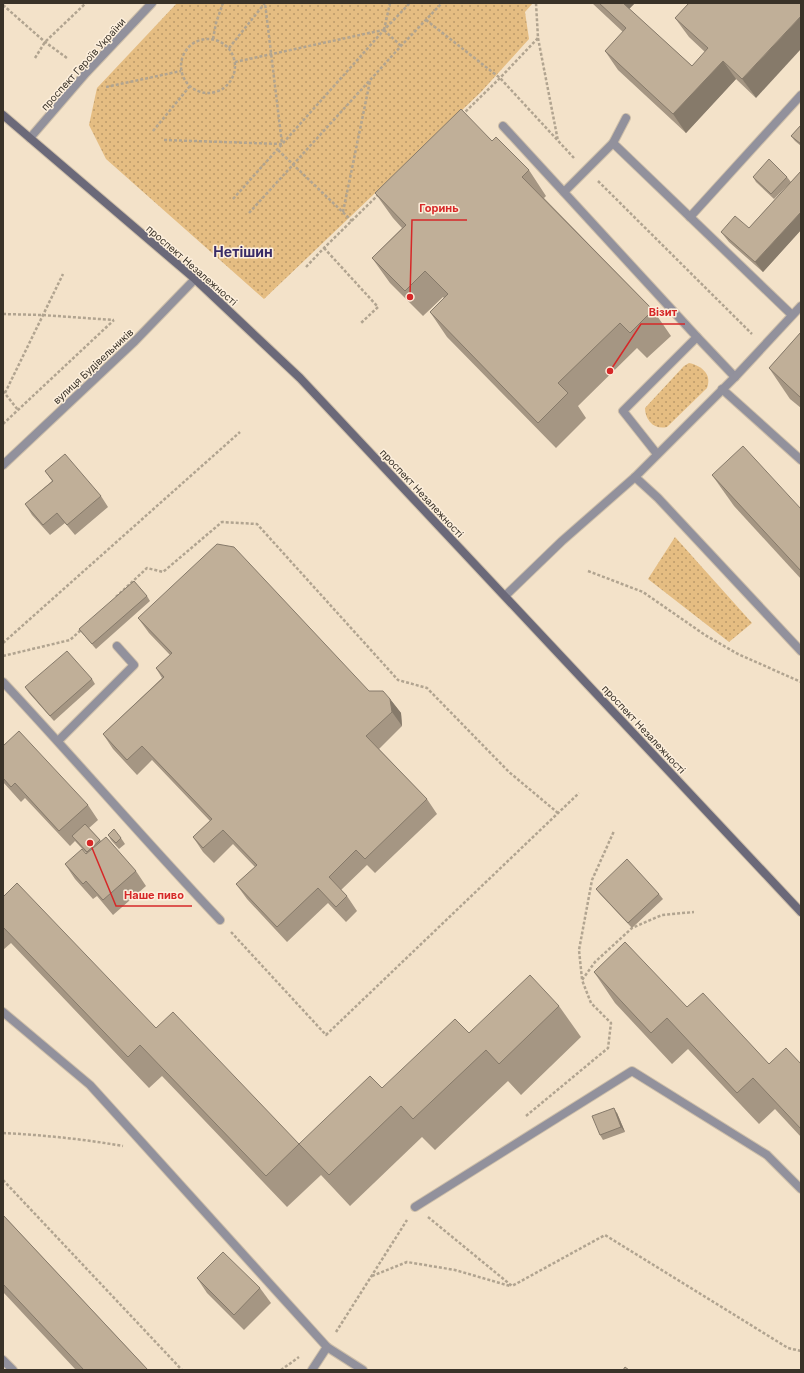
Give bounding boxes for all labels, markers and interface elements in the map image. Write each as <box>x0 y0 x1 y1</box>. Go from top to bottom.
street label: проспект Героїв України <box>38 15 128 113</box>
callout: Горинь <box>412 197 467 220</box>
text: Горинь <box>419 201 459 215</box>
street label: проспект Незалежності <box>144 222 240 308</box>
district label: Нетішин <box>213 243 273 260</box>
callout: Візит <box>641 301 685 324</box>
text: Візит <box>649 305 678 319</box>
street label: вулиця Будівельників <box>50 325 136 406</box>
street label: проспект Незалежності <box>378 446 466 540</box>
street label: проспект Незалежності <box>600 682 688 776</box>
callout: Наше пиво <box>116 883 192 906</box>
text: Наше пиво <box>124 888 184 902</box>

